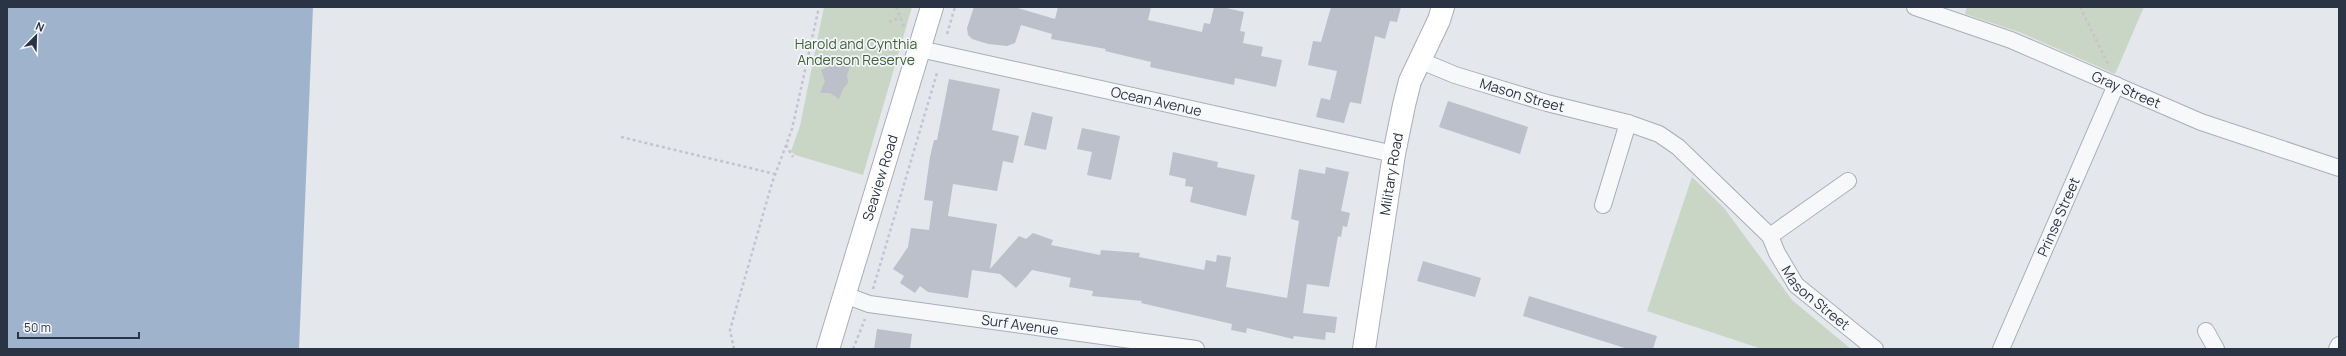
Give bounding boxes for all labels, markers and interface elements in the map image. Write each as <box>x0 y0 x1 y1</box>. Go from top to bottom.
north arrow <box>16 16 56 56</box>
text: N <box>34 18 47 35</box>
park label: Harold and Cynthia Anderson Reserve <box>795 34 917 69</box>
street label: Gray Street <box>2089 66 2164 113</box>
street label: Mason Street <box>1477 73 1567 116</box>
street label: Ocean Avenue <box>1109 82 1204 120</box>
street label: Military Road <box>1375 131 1407 217</box>
street label: Seaview Road <box>858 132 902 223</box>
street label: Prinse Street <box>2032 174 2084 259</box>
street label: Mason Street <box>1778 262 1854 334</box>
street label: Surf Avenue <box>980 310 1060 339</box>
scale bar <box>18 314 139 340</box>
text: 50 m <box>24 319 51 336</box>

